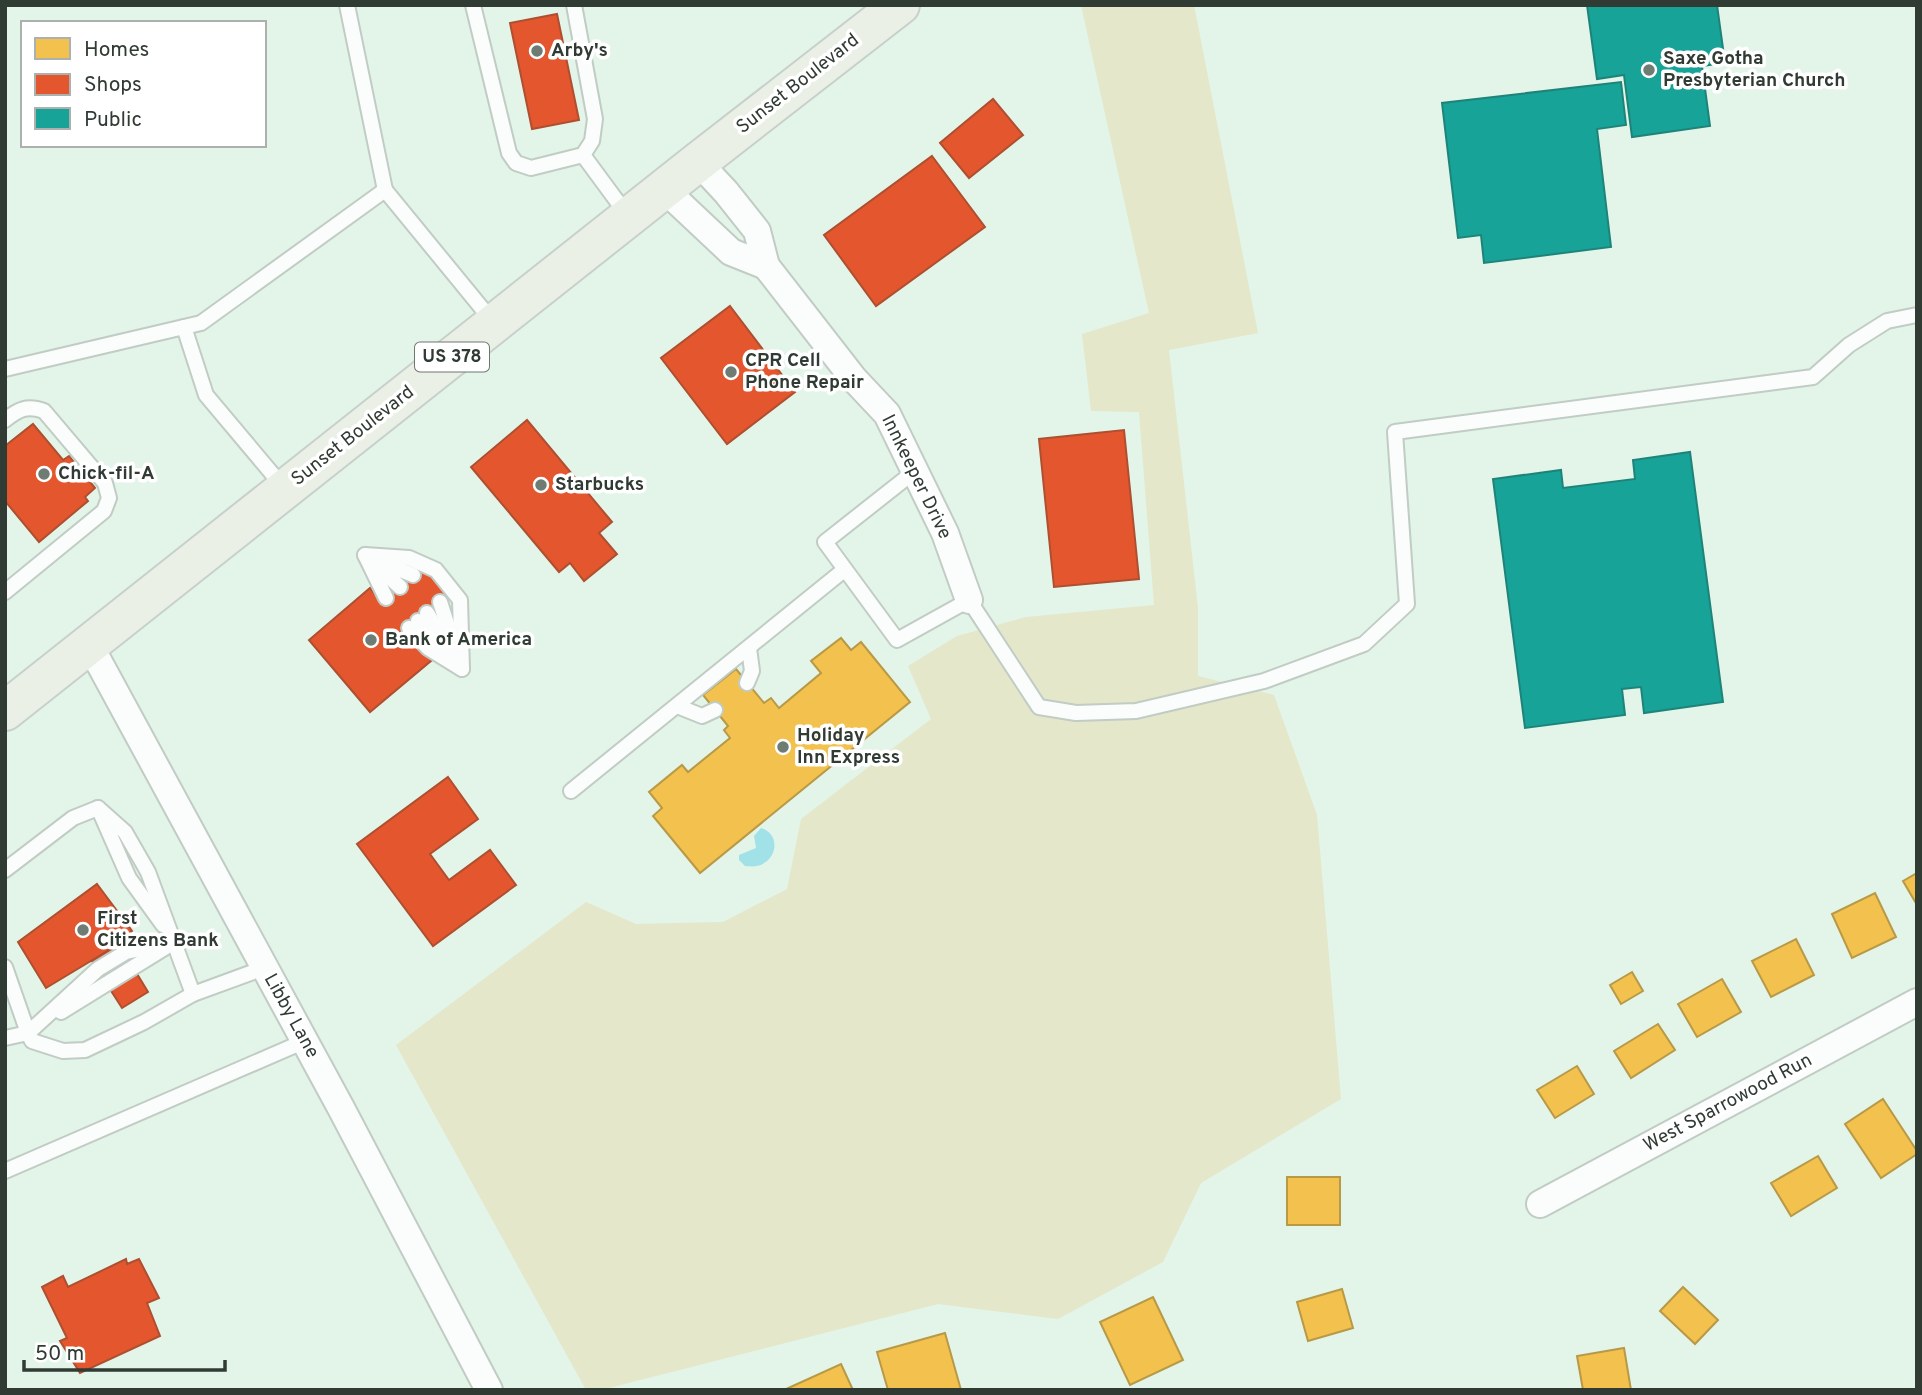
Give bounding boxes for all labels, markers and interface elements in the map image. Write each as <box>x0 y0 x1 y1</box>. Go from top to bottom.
legend <box>21 21 266 147</box>
street label: Sunset Boulevard <box>732 29 864 139</box>
text: Homes <box>84 37 149 64</box>
place label: Arby's <box>551 39 608 63</box>
marker: Arby's <box>529 43 545 59</box>
place label: Saxe Gotha Presbyterian Church <box>1663 47 1846 93</box>
marker: Saxe Gotha Presbyterian Church <box>1641 62 1657 78</box>
text: Shops <box>84 72 142 99</box>
text: Public <box>84 107 142 134</box>
road number: US 378 <box>415 342 489 372</box>
place label: CPR Cell Phone Repair <box>745 349 864 395</box>
marker: CPR Cell Phone Repair <box>723 364 739 380</box>
street label: Sunset Boulevard <box>287 381 419 491</box>
street label: Innkeeper Drive <box>875 411 957 543</box>
place label: Chick-fil-A <box>58 462 155 486</box>
marker: Chick-fil-A <box>36 466 52 482</box>
place label: Starbucks <box>555 473 644 497</box>
marker: Starbucks <box>533 477 549 493</box>
place label: Bank of America <box>385 628 532 652</box>
marker: Bank of America <box>363 632 379 648</box>
place label: Holiday Inn Express <box>797 724 900 770</box>
marker: Holiday Inn Express <box>775 739 791 755</box>
place label: First Citizens Bank <box>97 907 219 953</box>
marker: First Citizens Bank <box>75 922 91 938</box>
street label: Libby Lane <box>258 969 324 1063</box>
street label: West Sparrowood Run <box>1640 1048 1816 1158</box>
scale bar <box>24 1328 226 1372</box>
text: 50 m <box>35 1341 84 1368</box>

